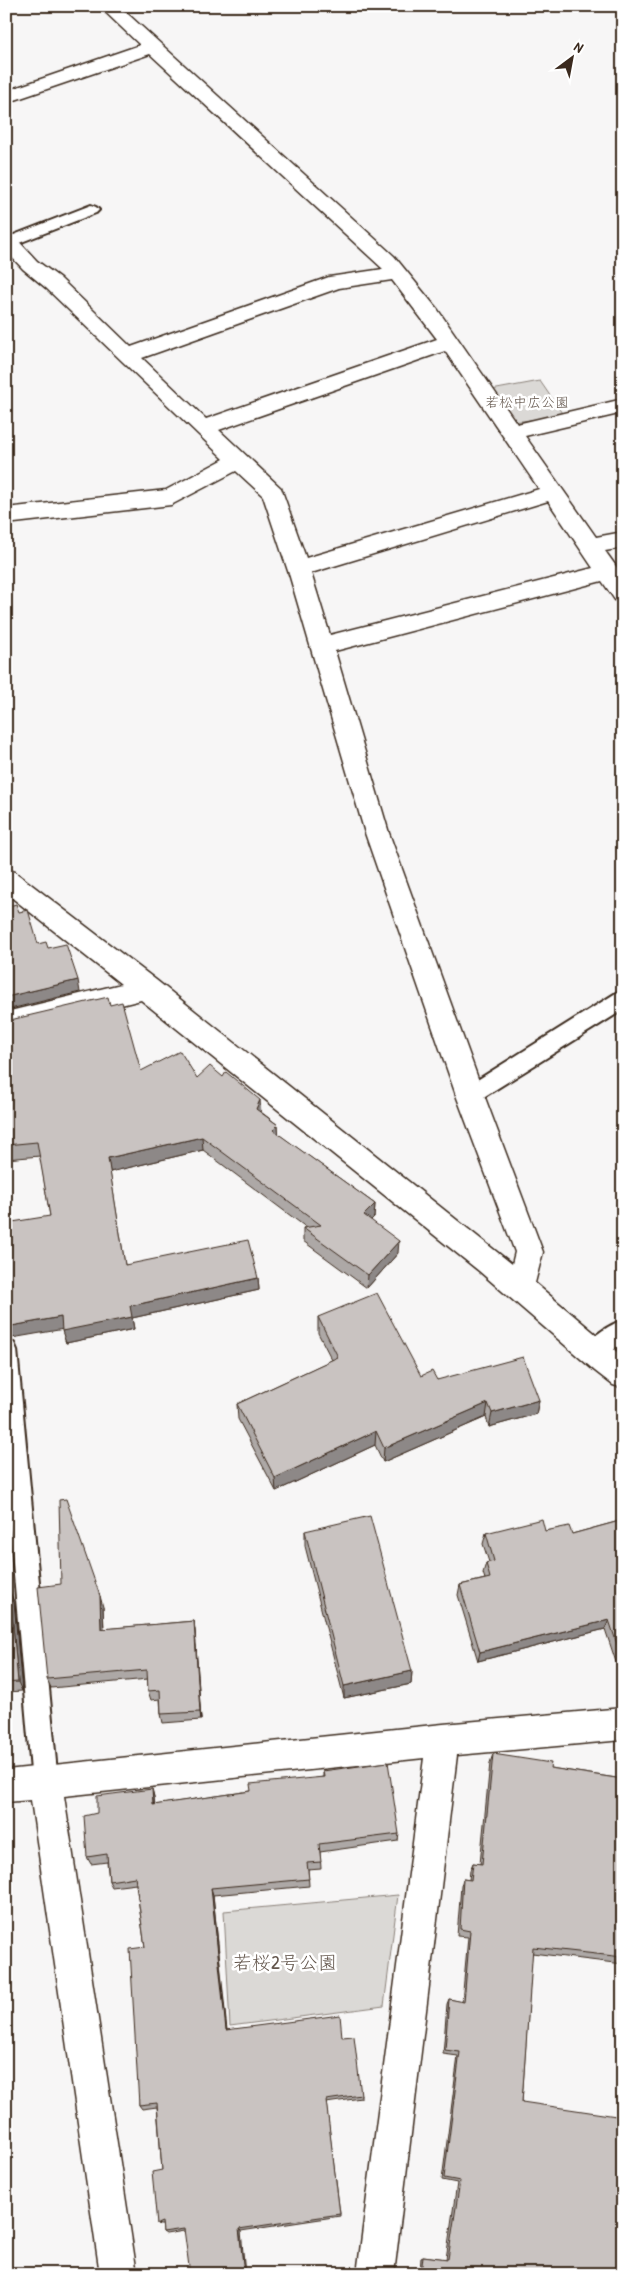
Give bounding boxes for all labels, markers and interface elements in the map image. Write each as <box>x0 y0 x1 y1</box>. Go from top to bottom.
north arrow <box>546 32 596 82</box>
text: N <box>571 37 588 57</box>
park label: 若松中広公園 <box>485 392 569 411</box>
park label: 若桜2号公園 <box>233 1949 337 1975</box>

